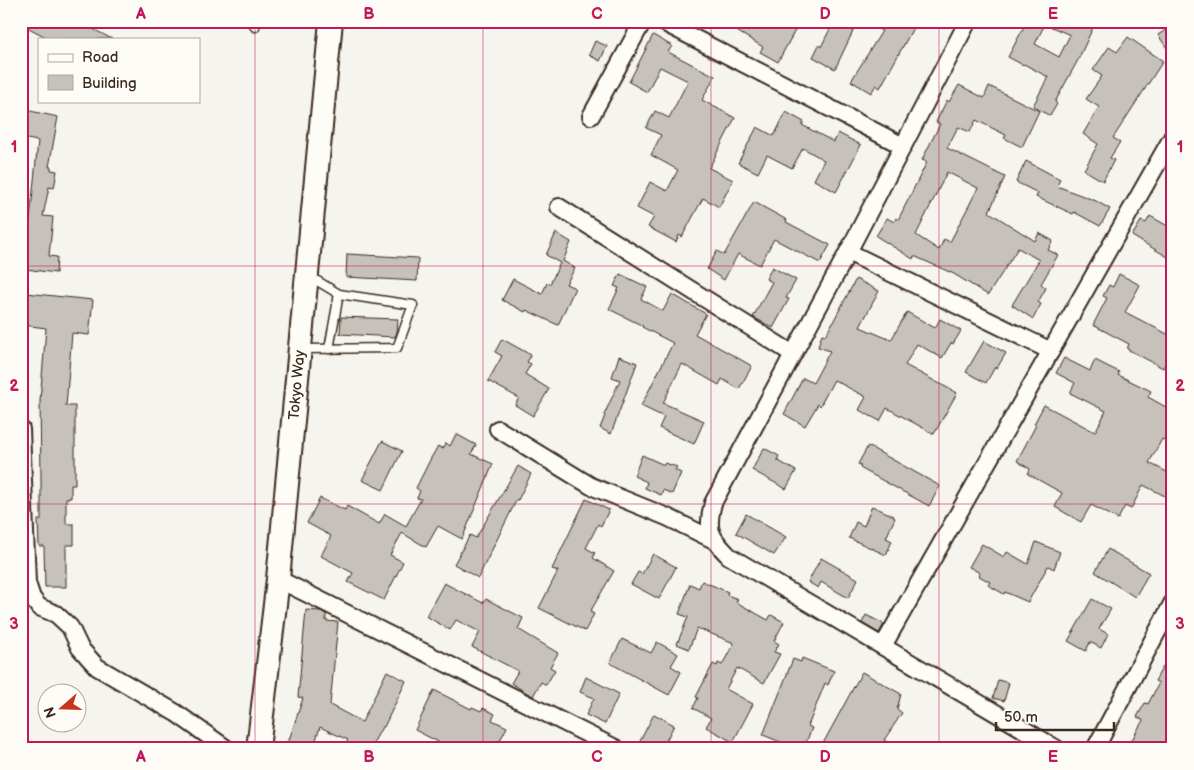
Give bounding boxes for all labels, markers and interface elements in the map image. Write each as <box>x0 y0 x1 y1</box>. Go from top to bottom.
text: A <box>135 5 146 24</box>
text: B <box>363 5 375 24</box>
text: C <box>591 5 603 24</box>
text: D <box>819 5 831 24</box>
text: E <box>1048 5 1058 24</box>
legend <box>38 38 200 102</box>
text: Road <box>82 48 118 67</box>
text: Building <box>82 74 137 93</box>
text: 1 <box>11 138 17 157</box>
text: 1 <box>1177 138 1183 157</box>
street label: Tokyo Way <box>284 349 310 421</box>
text: 2 <box>9 377 19 396</box>
text: 2 <box>1175 377 1185 396</box>
text: 3 <box>9 615 19 634</box>
text: 3 <box>1175 615 1185 634</box>
north arrow <box>38 682 88 732</box>
scale bar <box>996 700 1114 732</box>
text: N <box>40 704 60 720</box>
text: 50 m <box>1004 708 1038 727</box>
text: A <box>135 748 146 767</box>
text: B <box>363 748 375 767</box>
text: C <box>591 748 603 767</box>
text: D <box>819 748 831 767</box>
text: E <box>1048 748 1058 767</box>

